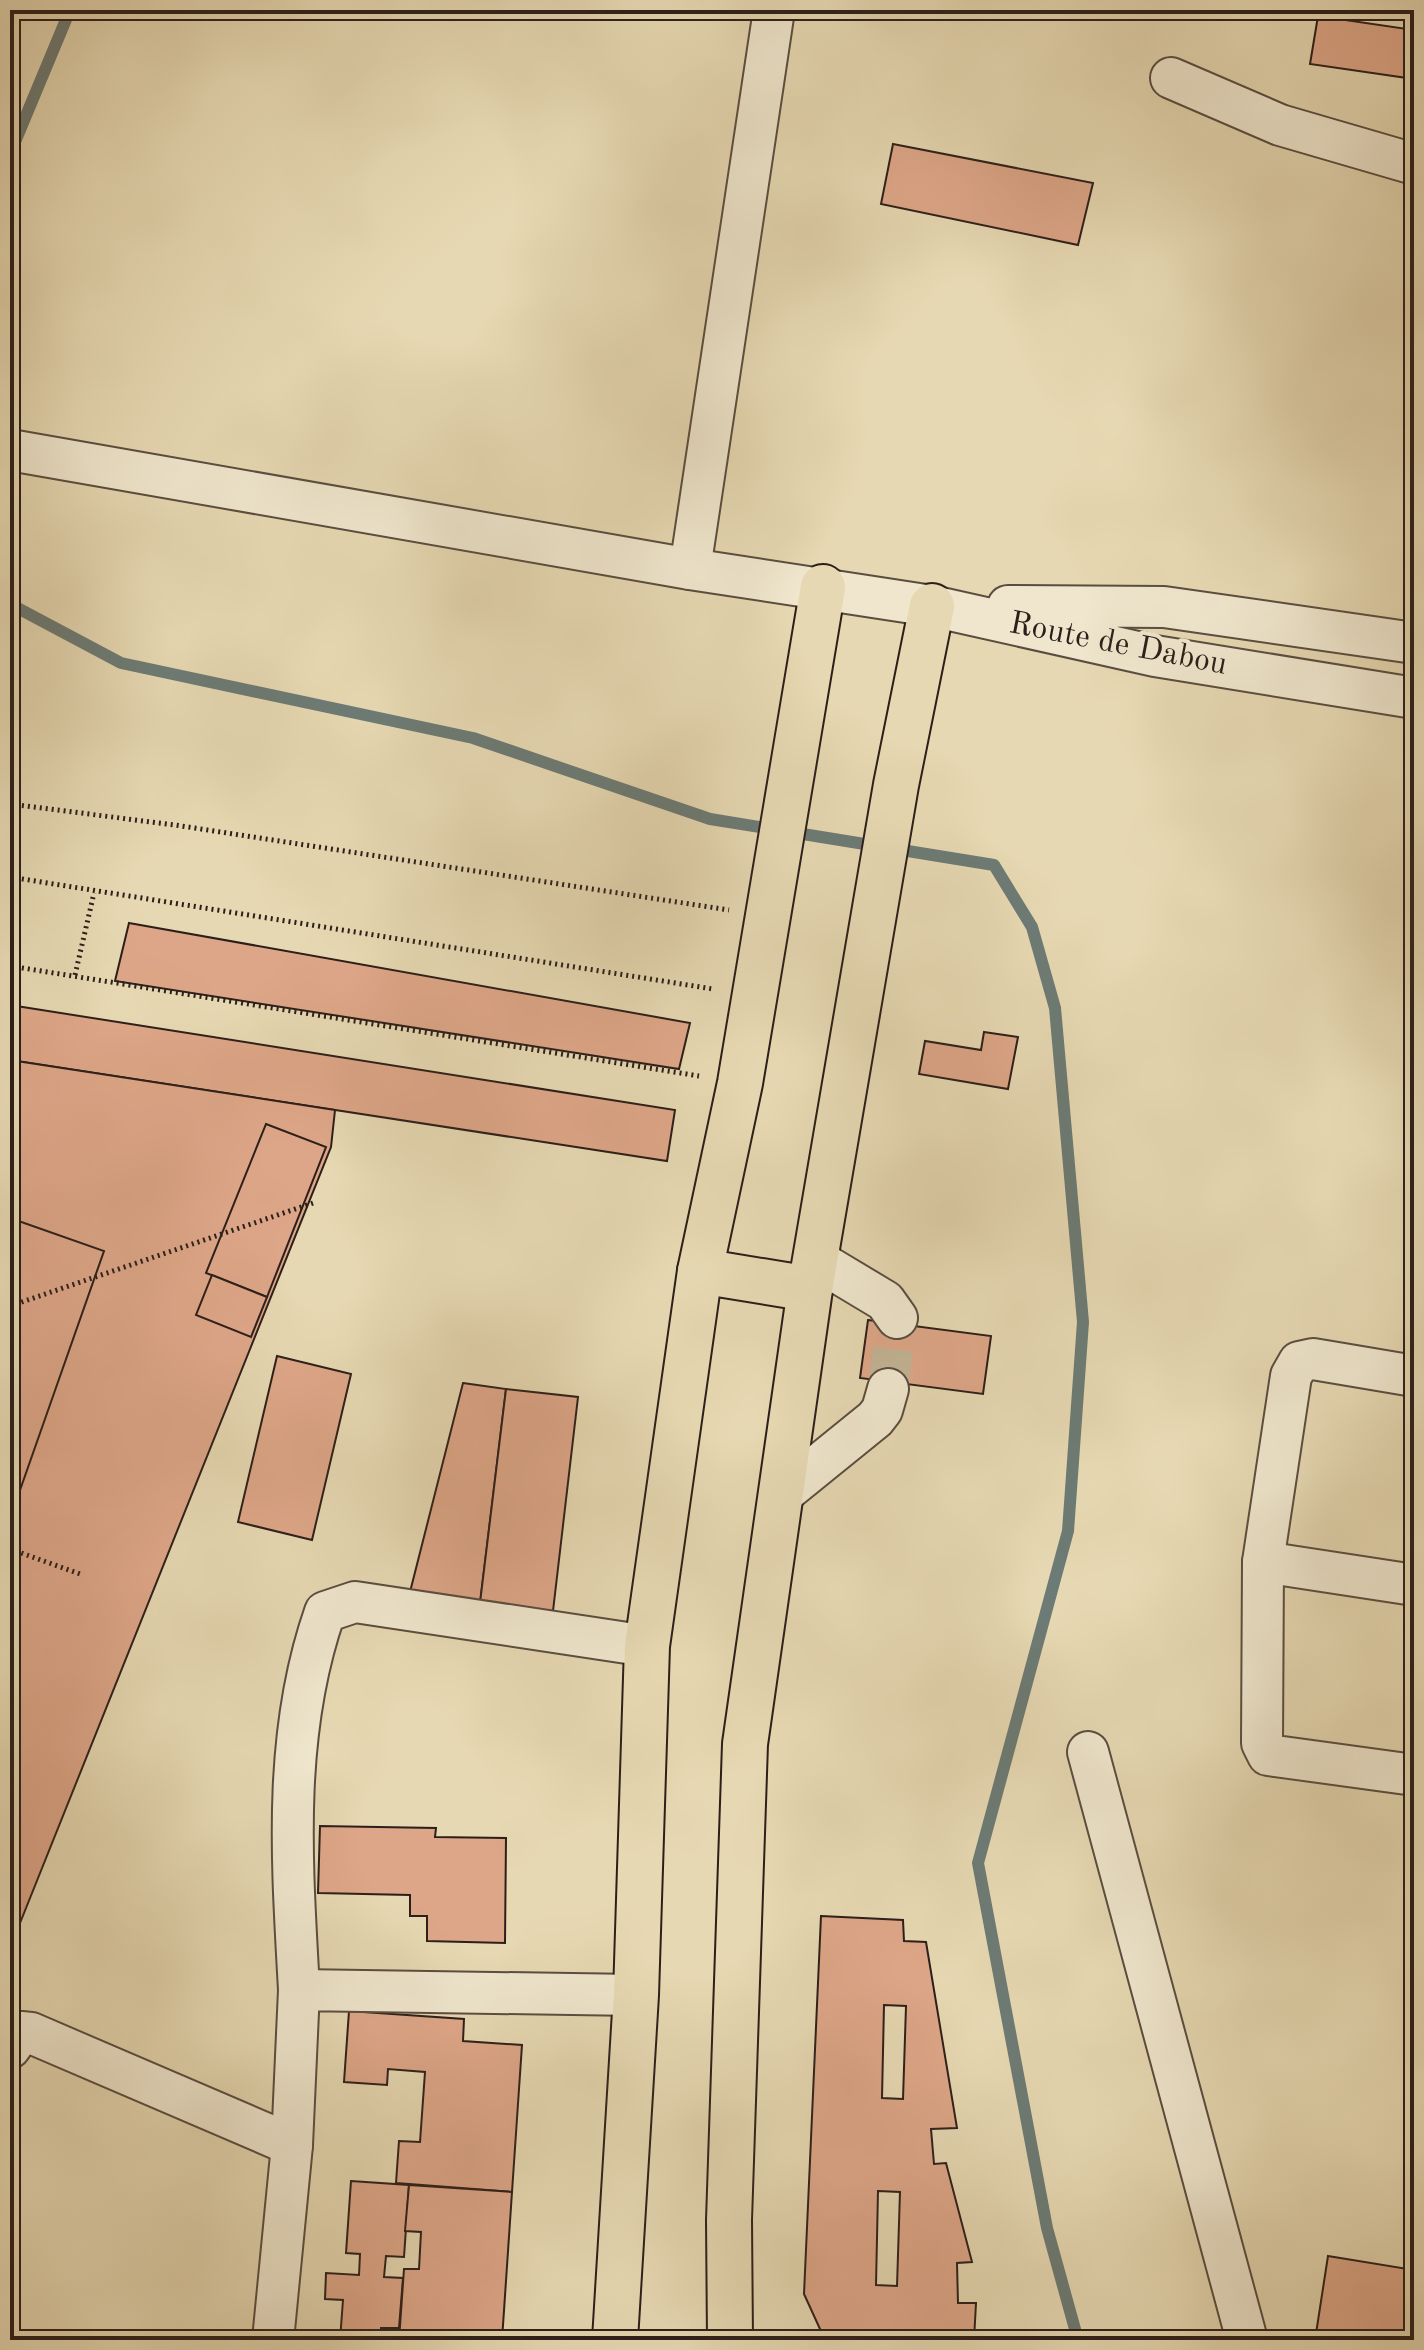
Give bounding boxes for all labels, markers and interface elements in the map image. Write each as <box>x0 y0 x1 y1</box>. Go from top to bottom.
street label: Route de Dabou <box>1006 608 1230 682</box>

